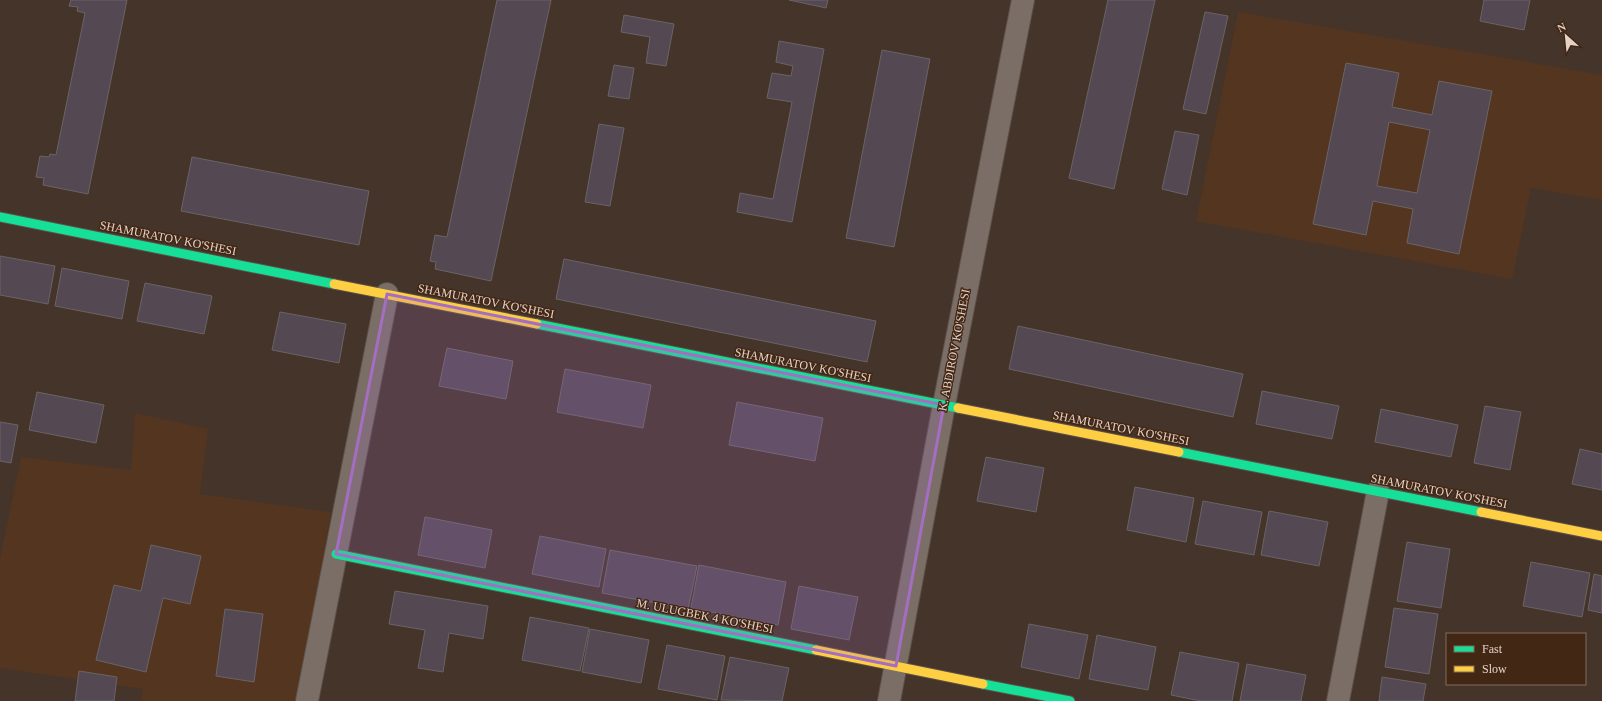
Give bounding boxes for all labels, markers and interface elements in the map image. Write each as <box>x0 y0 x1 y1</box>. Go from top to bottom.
north arrow <box>1546 16 1586 56</box>
text: N <box>1555 20 1568 34</box>
street label: SHAMURATOV KO'SHESI <box>99 218 237 258</box>
street label: SHAMURATOV KO'SHESI <box>417 281 555 321</box>
street label: K. ABDIROV KO'SHESI <box>935 288 973 412</box>
street label: SHAMURATOV KO'SHESI <box>734 345 872 385</box>
street label: SHAMURATOV KO'SHESI <box>1052 408 1190 448</box>
street label: SHAMURATOV KO'SHESI <box>1370 471 1508 511</box>
street label: M. ULUGBEK 4 KO'SHESI <box>636 596 774 636</box>
legend <box>1446 633 1586 685</box>
text: Fast <box>1482 642 1503 656</box>
text: Slow <box>1482 662 1507 676</box>

